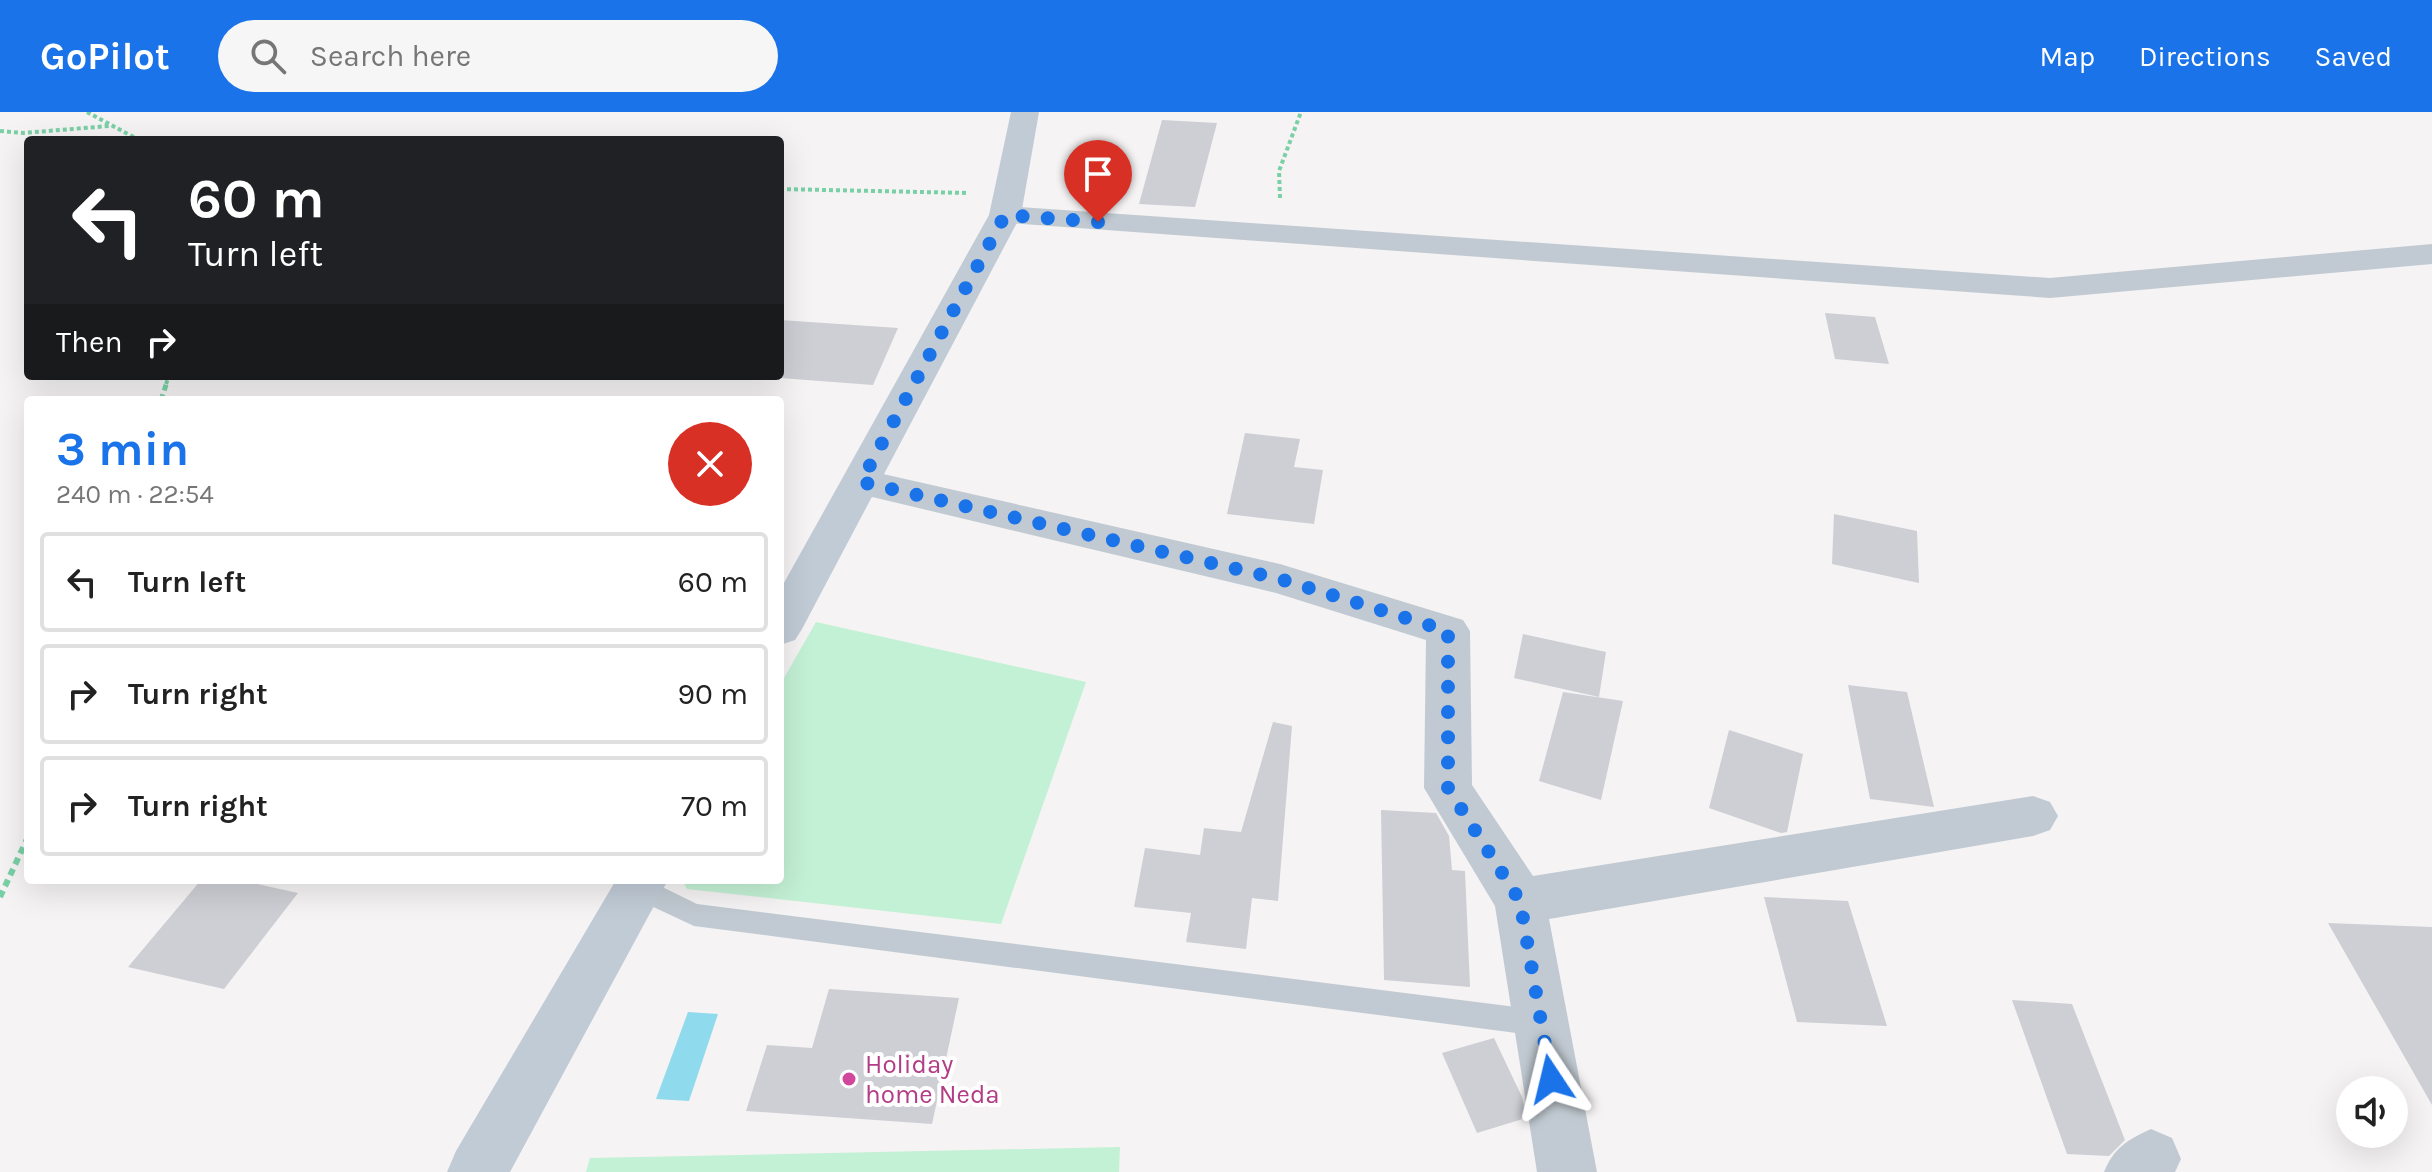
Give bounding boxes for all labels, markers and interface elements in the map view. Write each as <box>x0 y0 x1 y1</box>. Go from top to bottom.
search box <box>218 20 778 92</box>
text: GoPilot <box>40 34 170 79</box>
icon: search <box>246 34 290 78</box>
text: Search here <box>310 38 471 74</box>
text: Map <box>2040 40 2095 73</box>
text: Directions <box>2139 40 2271 73</box>
text: Saved <box>2315 40 2392 73</box>
pin <box>1064 140 1132 222</box>
icon: arrive <box>1076 152 1120 196</box>
text: 60 m <box>188 166 325 231</box>
icon: left <box>56 168 160 272</box>
text: Turn left <box>188 233 323 275</box>
icon: right <box>139 320 183 364</box>
text: Then <box>56 324 123 360</box>
text: 3 min <box>56 421 189 477</box>
button: close <box>668 422 752 506</box>
text: 240 m · 22:54 <box>56 479 214 510</box>
icon: left <box>60 560 104 604</box>
text: Turn left <box>128 564 246 600</box>
text: 60 m <box>678 564 748 600</box>
icon: right <box>60 672 104 716</box>
text: Turn right <box>128 676 268 712</box>
text: 90 m <box>678 676 748 712</box>
icon: right <box>60 784 104 828</box>
text: Turn right <box>128 788 268 824</box>
text: 70 m <box>681 788 748 824</box>
position arrow <box>1509 1037 1593 1121</box>
place label: Holiday home Neda <box>865 1049 1000 1110</box>
marker: Holiday home Neda <box>840 1070 858 1088</box>
map controls <box>2336 1076 2408 1148</box>
button: sound <box>2336 1076 2408 1148</box>

